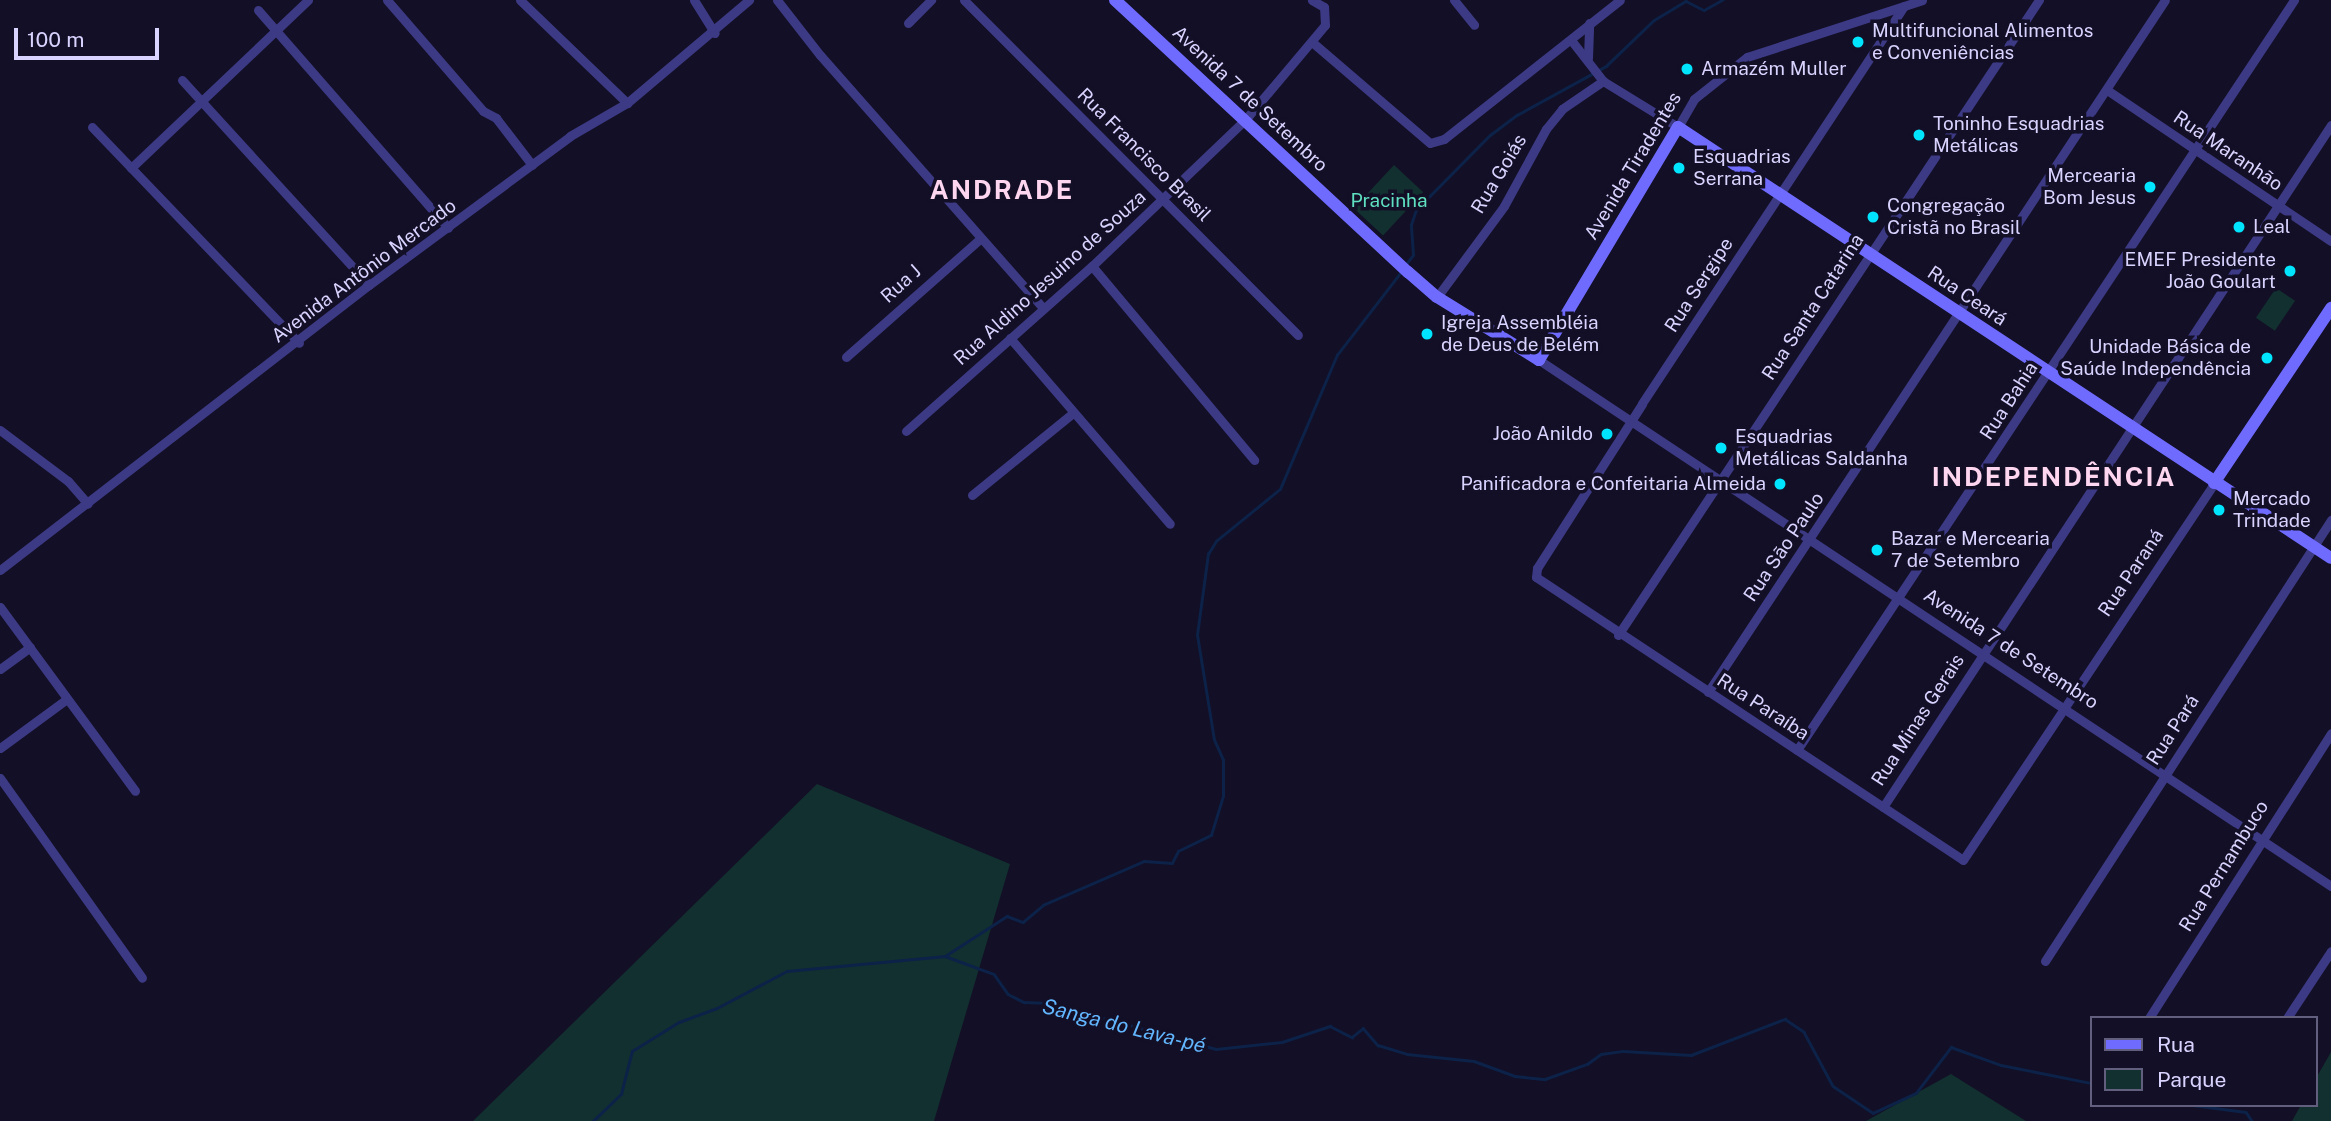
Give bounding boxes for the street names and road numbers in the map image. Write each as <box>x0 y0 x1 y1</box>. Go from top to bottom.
street label: Avenida 7 de Setembro <box>1168 21 1332 177</box>
street label: Rua Francisco Brasil <box>1073 84 1215 226</box>
street label: Avenida Tiradentes <box>1580 88 1686 244</box>
street label: Rua Maranhão <box>2169 106 2287 196</box>
street label: Rua Goiás <box>1467 130 1531 218</box>
street label: Rua Aldino Jesuino de Souza <box>949 186 1151 370</box>
street label: Avenida Antônio Mercado <box>267 194 461 348</box>
street label: Rua Santa Catarina <box>1757 230 1869 384</box>
street label: Rua Sergipe <box>1660 233 1738 337</box>
street label: Rua J <box>876 260 926 308</box>
street label: Rua Ceará <box>1923 261 2011 331</box>
street label: Rua Bahia <box>1975 358 2043 444</box>
street label: Rua São Paulo <box>1739 488 1829 606</box>
street label: Rua Paraná <box>2094 525 2168 621</box>
street label: Avenida 7 de Setembro <box>1919 584 2103 714</box>
street label: Rua Minas Gerais <box>1867 650 1969 790</box>
street label: Rua Paraíba <box>1713 669 1813 745</box>
street label: Rua Pará <box>2142 691 2204 769</box>
street label: Rua Pernambuco <box>2175 796 2273 936</box>

